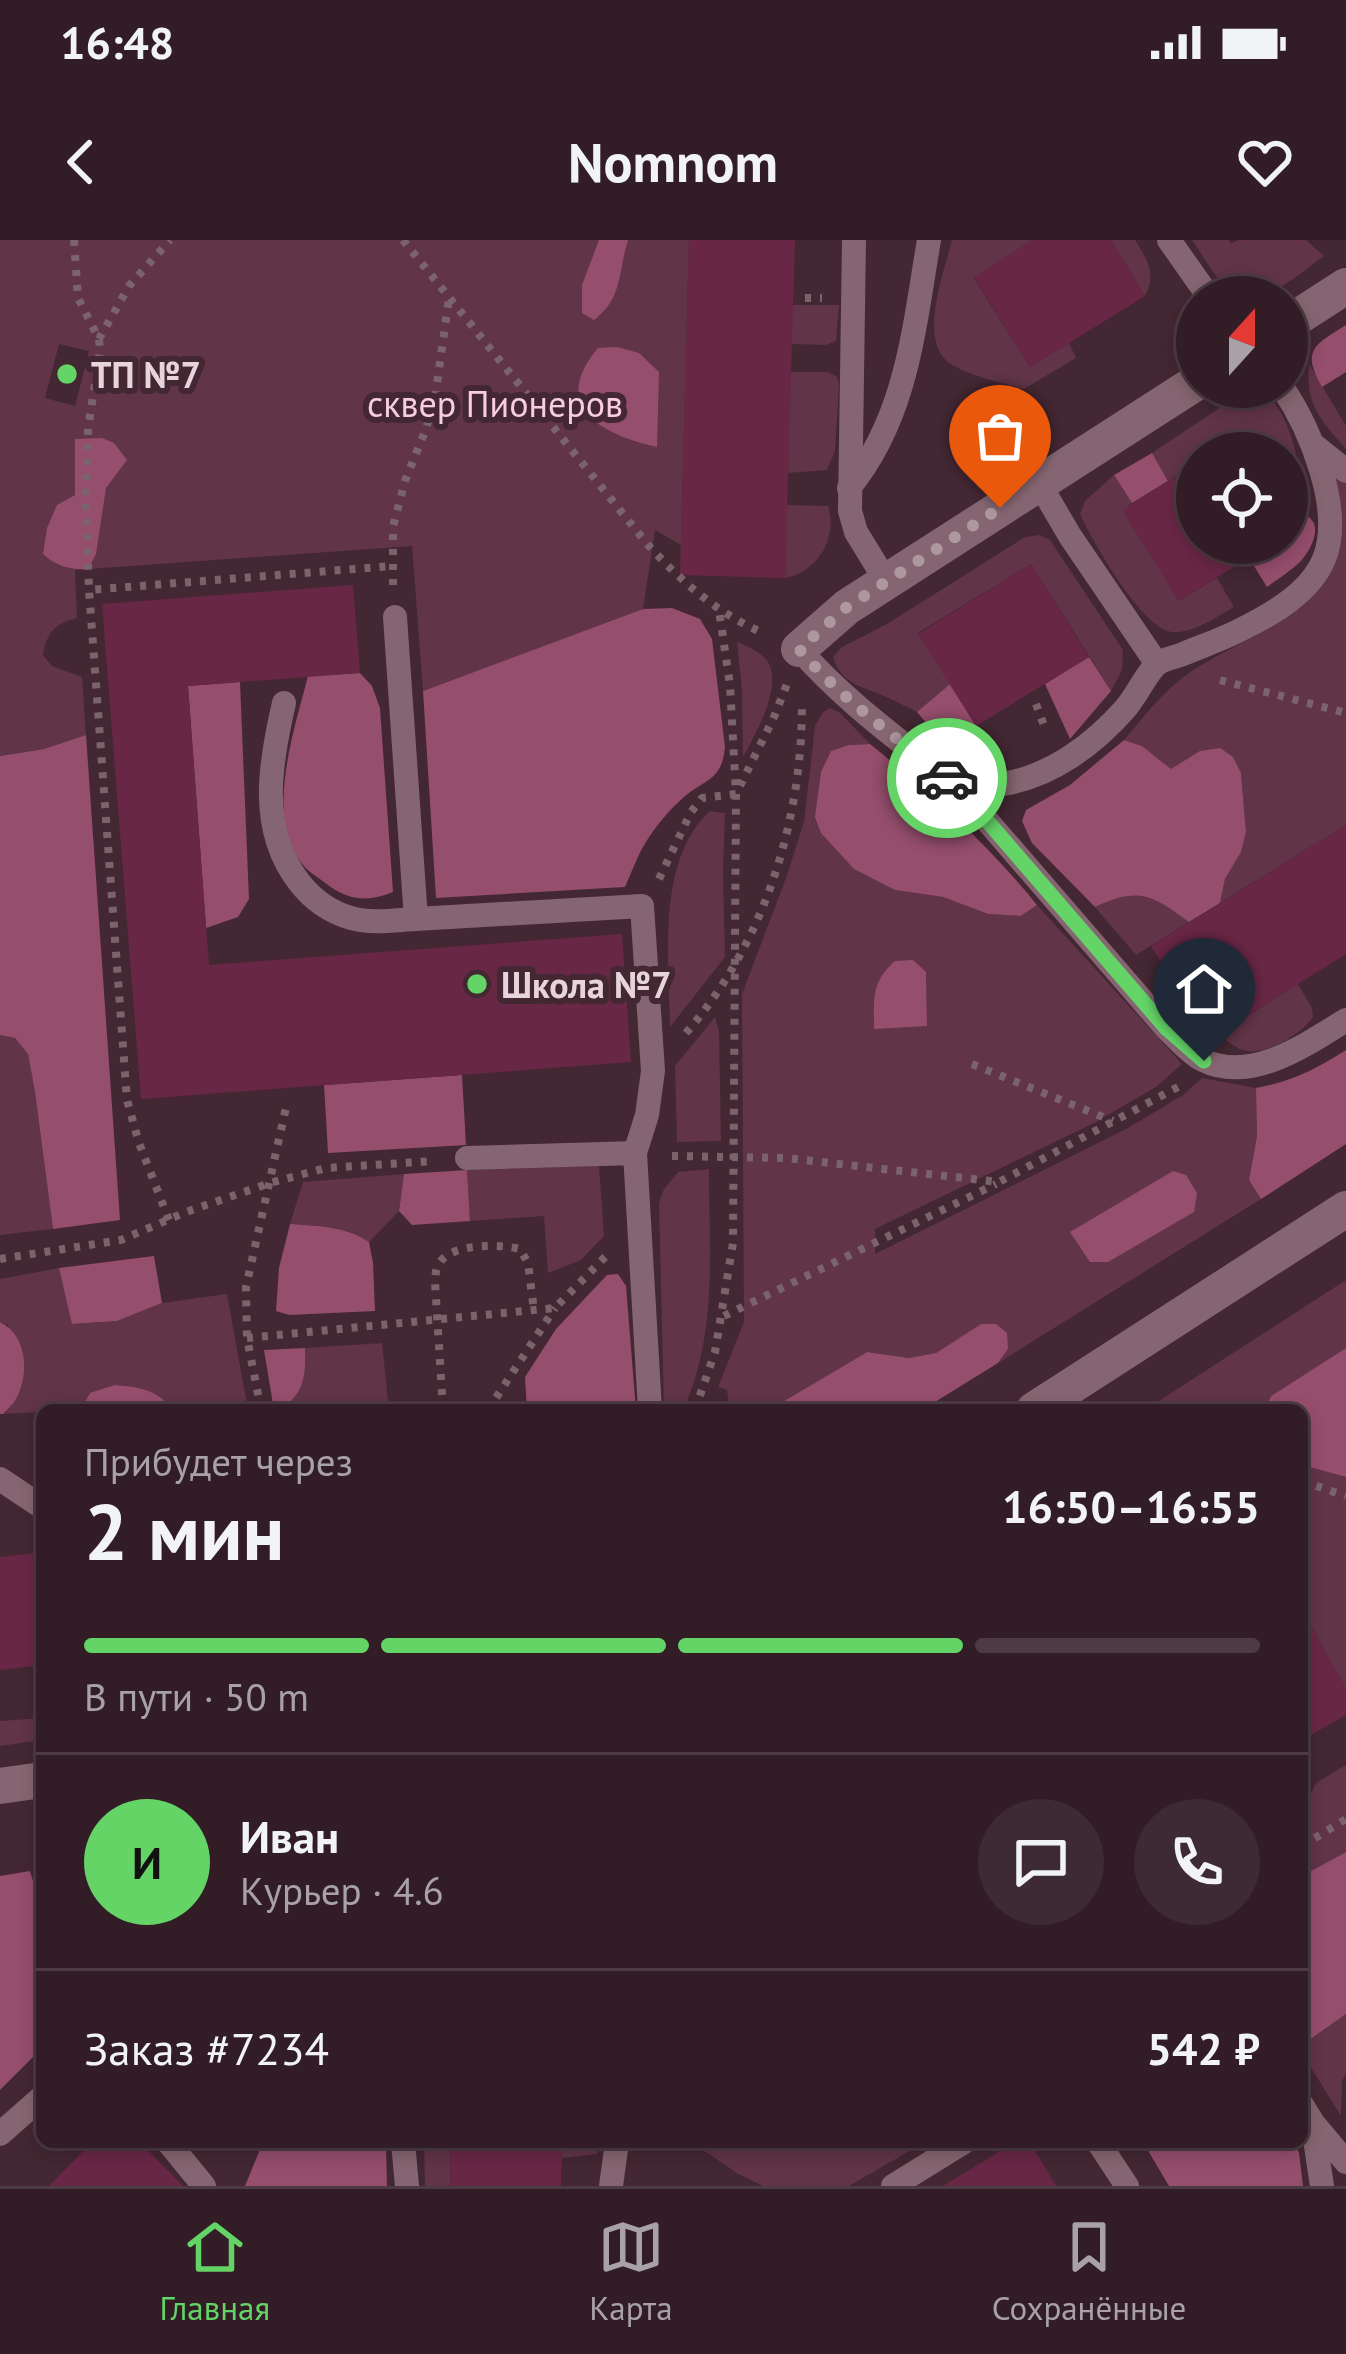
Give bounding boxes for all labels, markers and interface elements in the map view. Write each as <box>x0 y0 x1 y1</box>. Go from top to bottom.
text: 16:48 <box>60 13 174 71</box>
text: Nomnom <box>568 127 778 197</box>
icon: back <box>48 129 114 195</box>
icon: heart <box>1232 129 1298 195</box>
north arrow <box>1176 276 1308 408</box>
map controls <box>1176 276 1308 564</box>
place label: ТП №7 <box>91 351 201 398</box>
marker: ТП №7 <box>54 361 80 387</box>
park label: сквер Пионеров <box>367 380 623 427</box>
pin <box>949 385 1051 508</box>
icon: bag <box>967 403 1033 469</box>
button: locate <box>1176 432 1308 564</box>
courier <box>887 718 1007 838</box>
icon: car <box>914 745 980 811</box>
pin <box>1153 938 1255 1061</box>
icon: home <box>1171 956 1237 1022</box>
place label: Школа №7 <box>501 961 671 1008</box>
marker: Школа №7 <box>464 971 490 997</box>
text: Прибудет через <box>84 1436 353 1487</box>
text: 16:50–16:55 <box>1002 1477 1260 1535</box>
text: 2 мин <box>84 1481 284 1582</box>
text: В пути · 50 m <box>84 1671 309 1722</box>
button: chat <box>978 1799 1104 1925</box>
button: phone <box>1134 1799 1260 1925</box>
text: Иван <box>240 1807 339 1865</box>
text: И <box>132 1833 162 1891</box>
text: Курьер · 4.6 <box>240 1865 444 1916</box>
text: Заказ #7234 <box>84 2019 329 2077</box>
text: 542 ₽ <box>1147 2019 1260 2077</box>
tab: Главная <box>160 2214 270 2329</box>
tab: Карта <box>589 2214 673 2329</box>
tab: Сохранённые <box>992 2214 1186 2329</box>

